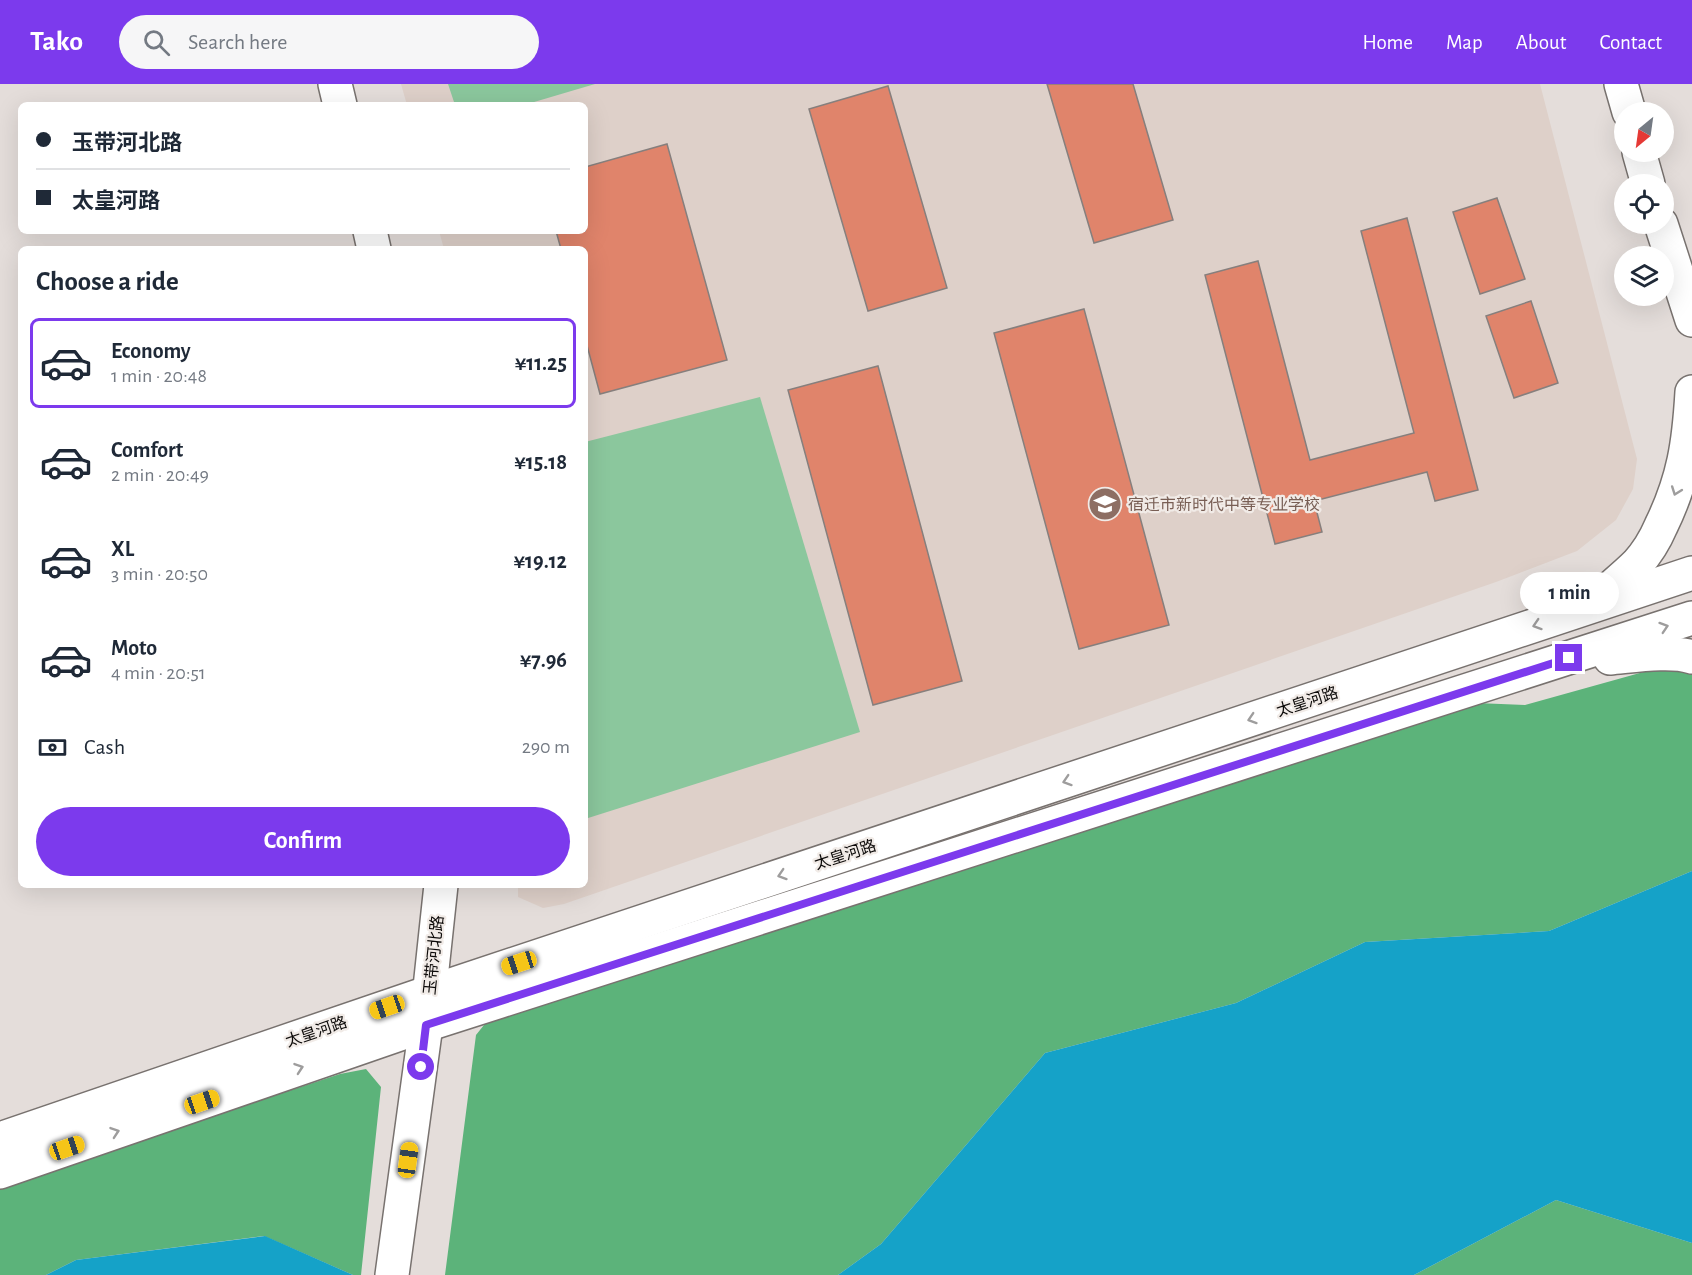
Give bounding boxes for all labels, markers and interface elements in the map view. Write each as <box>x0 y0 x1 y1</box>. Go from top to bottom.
search box <box>119 15 539 69</box>
icon: search <box>140 26 173 59</box>
text: Tako <box>30 28 83 56</box>
text: Search here <box>188 31 288 53</box>
text: Home <box>1362 32 1413 53</box>
text: Map <box>1446 32 1483 53</box>
text: About <box>1516 32 1566 53</box>
text: Contact <box>1599 32 1662 53</box>
north arrow <box>1614 102 1674 162</box>
map controls <box>1614 102 1674 306</box>
text: 玉带河北路 <box>72 132 182 154</box>
button: locate <box>1614 174 1674 234</box>
text: 太皇河路 <box>72 190 160 212</box>
button: layers <box>1614 246 1674 306</box>
text: Choose a ride <box>36 268 179 295</box>
icon: car <box>39 336 93 390</box>
text: Economy <box>111 340 191 362</box>
text: ¥11.25 <box>515 352 567 374</box>
text: 1 min · 20:48 <box>111 366 207 386</box>
icon: car <box>39 435 93 489</box>
text: Comfort <box>111 439 183 461</box>
text: ¥15.18 <box>514 451 567 473</box>
text: 2 min · 20:49 <box>111 465 209 485</box>
one-way arrow <box>1671 485 1684 496</box>
school or university icon: 宿迁市新时代中等专业学校 <box>1087 486 1123 522</box>
place label: 宿迁市新时代中等专业学校 <box>1128 496 1320 513</box>
icon: car <box>39 534 93 588</box>
text: XL <box>111 538 134 560</box>
text: ¥19.12 <box>514 550 567 572</box>
text: 3 min · 20:50 <box>111 564 208 584</box>
callout: 1 min <box>1520 571 1618 613</box>
text: 1 min <box>1548 583 1591 603</box>
one-way arrow <box>1532 617 1543 630</box>
one-way arrow <box>1658 622 1669 635</box>
icon: car <box>39 633 93 687</box>
text: Moto <box>111 637 157 659</box>
route end <box>1555 644 1582 671</box>
text: ¥7.96 <box>520 649 567 671</box>
text: 4 min · 20:51 <box>111 663 206 683</box>
street label: 太皇河路 <box>1274 684 1340 719</box>
one-way arrow <box>1247 712 1258 724</box>
icon: cash <box>36 731 69 764</box>
text: Cash <box>84 736 125 758</box>
text: 290 m <box>522 737 570 757</box>
one-way arrow <box>1062 773 1073 786</box>
button: Confirm <box>36 807 570 876</box>
street label: 太皇河路 <box>812 837 878 872</box>
one-way arrow <box>777 868 788 881</box>
street label: 玉带河北路 <box>421 914 446 996</box>
car <box>499 949 539 977</box>
car <box>367 993 407 1021</box>
street label: 太皇河路 <box>283 1013 349 1050</box>
route start <box>407 1053 434 1080</box>
one-way arrow <box>293 1063 304 1076</box>
car <box>182 1088 222 1116</box>
one-way arrow <box>109 1127 120 1139</box>
car <box>47 1134 87 1162</box>
car <box>397 1141 419 1179</box>

